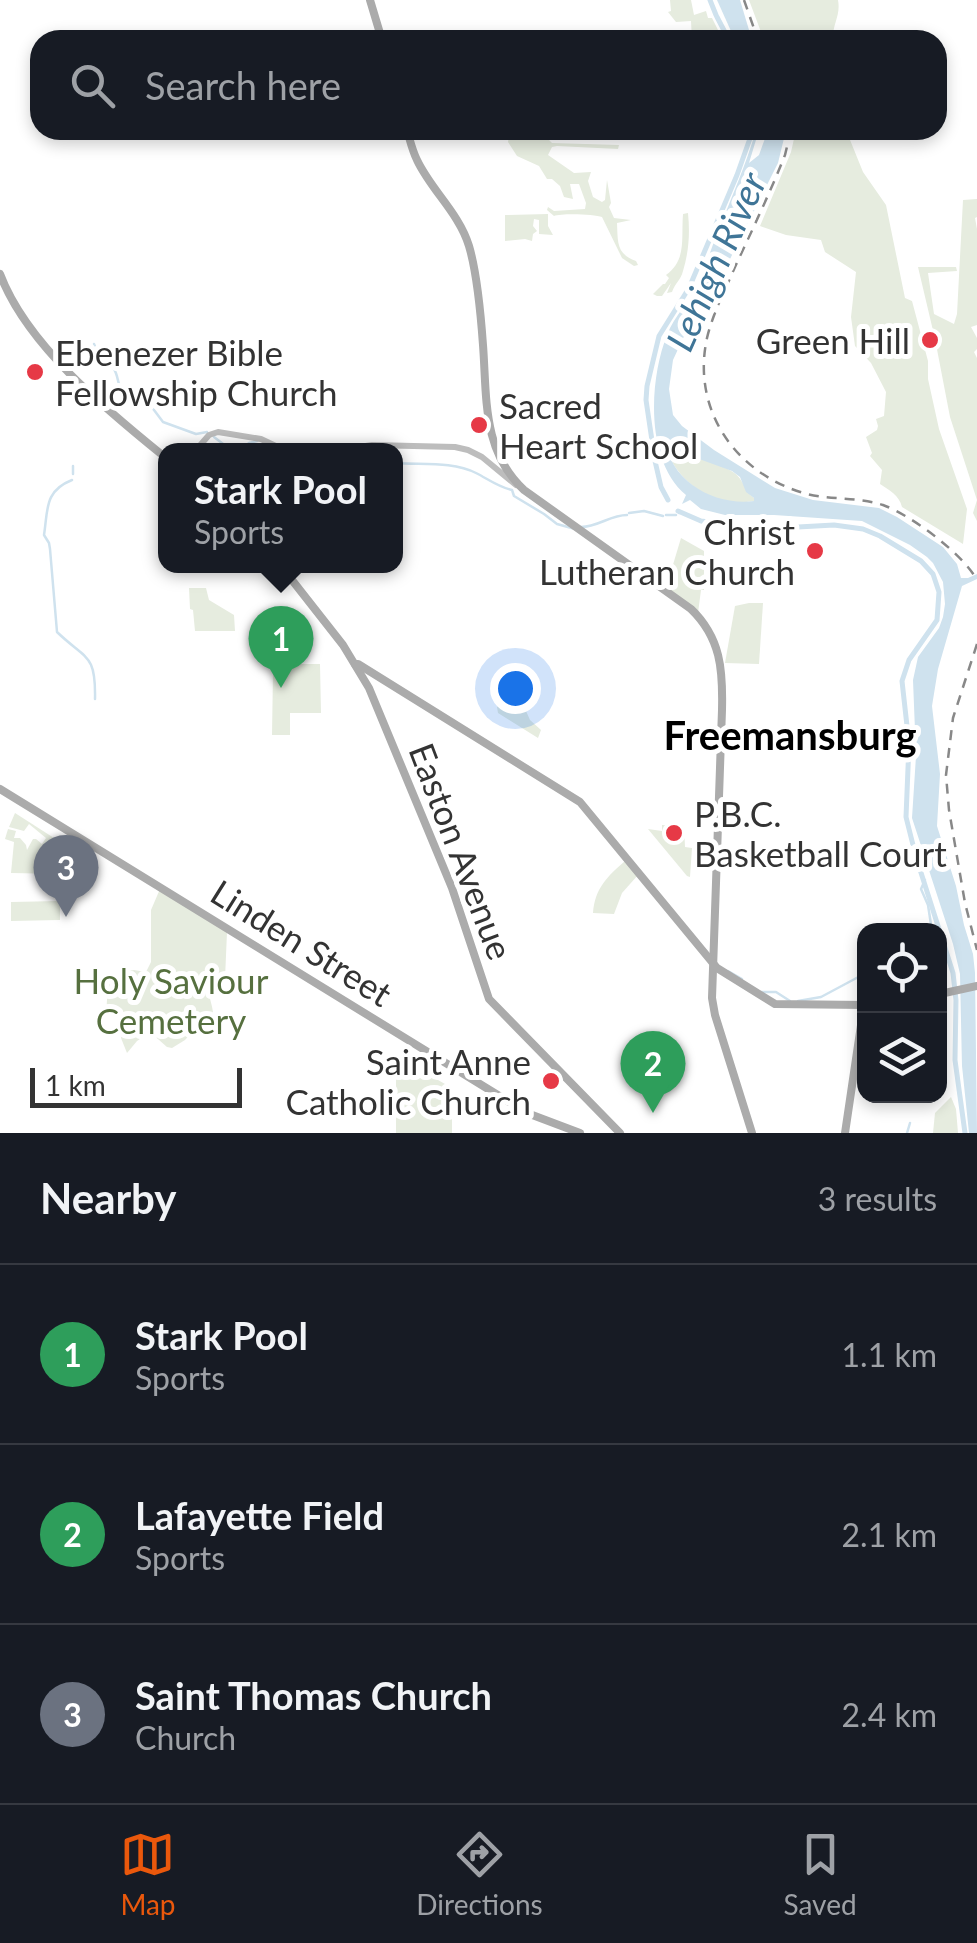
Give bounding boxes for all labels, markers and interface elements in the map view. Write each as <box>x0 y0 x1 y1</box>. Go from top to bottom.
search box <box>30 30 947 140</box>
icon: search <box>65 58 120 113</box>
text: Search here <box>145 62 341 108</box>
water label: Lehigh River <box>655 164 775 357</box>
place label: Green Hill <box>756 319 910 361</box>
marker: Green Hill <box>919 329 941 351</box>
place label: Ebenezer Bible Fellowship Church <box>55 331 338 413</box>
marker: Ebenezer Bible Fellowship Church <box>24 361 46 383</box>
place label: Sacred Heart School <box>499 384 698 466</box>
marker: Sacred Heart School <box>468 414 490 436</box>
popup <box>158 443 403 573</box>
text: Stark Pool <box>194 466 367 512</box>
place label: Christ Lutheran Church <box>539 510 795 592</box>
text: Sports <box>194 512 284 551</box>
marker: Christ Lutheran Church <box>804 540 826 562</box>
pin: 1 <box>248 606 314 688</box>
your location <box>490 663 541 714</box>
district label: Freemansburg <box>663 711 917 759</box>
street label: Easton Avenue <box>402 737 522 965</box>
place label: P.B.C. Basketball Court <box>694 792 947 874</box>
marker: P.B.C. Basketball Court <box>663 822 685 844</box>
pin: 3 <box>34 834 98 917</box>
street label: Linden Street <box>204 870 400 1014</box>
map controls <box>857 923 947 1103</box>
button: locate <box>857 923 947 1013</box>
park label: Holy Saviour Cemetery <box>74 959 269 1041</box>
button: layers <box>857 1013 947 1103</box>
pin: 2 <box>620 1030 686 1113</box>
place label: Saint Anne Catholic Church <box>286 1040 531 1122</box>
scale bar <box>30 1063 242 1108</box>
text: 1 km <box>45 1068 106 1102</box>
marker: Saint Anne Catholic Church <box>540 1070 562 1092</box>
text: Nearby <box>40 1173 177 1223</box>
text: 3 results <box>818 1179 937 1218</box>
text: Stark Pool <box>135 1312 308 1358</box>
text: 1 <box>63 1335 82 1374</box>
text: 1.1 km <box>842 1335 937 1374</box>
text: Sports <box>135 1358 225 1397</box>
text: Lafayette Field <box>135 1492 384 1538</box>
text: 2 <box>63 1515 82 1554</box>
text: 2.1 km <box>842 1515 937 1554</box>
text: Sports <box>135 1538 225 1577</box>
text: Saint Thomas Church <box>135 1672 492 1718</box>
text: 3 <box>63 1695 82 1734</box>
text: 2.4 km <box>842 1695 937 1734</box>
text: Church <box>135 1718 236 1757</box>
tab: Map <box>120 1827 176 1921</box>
tab: Directions <box>416 1827 543 1921</box>
tab: Saved <box>783 1827 857 1921</box>

